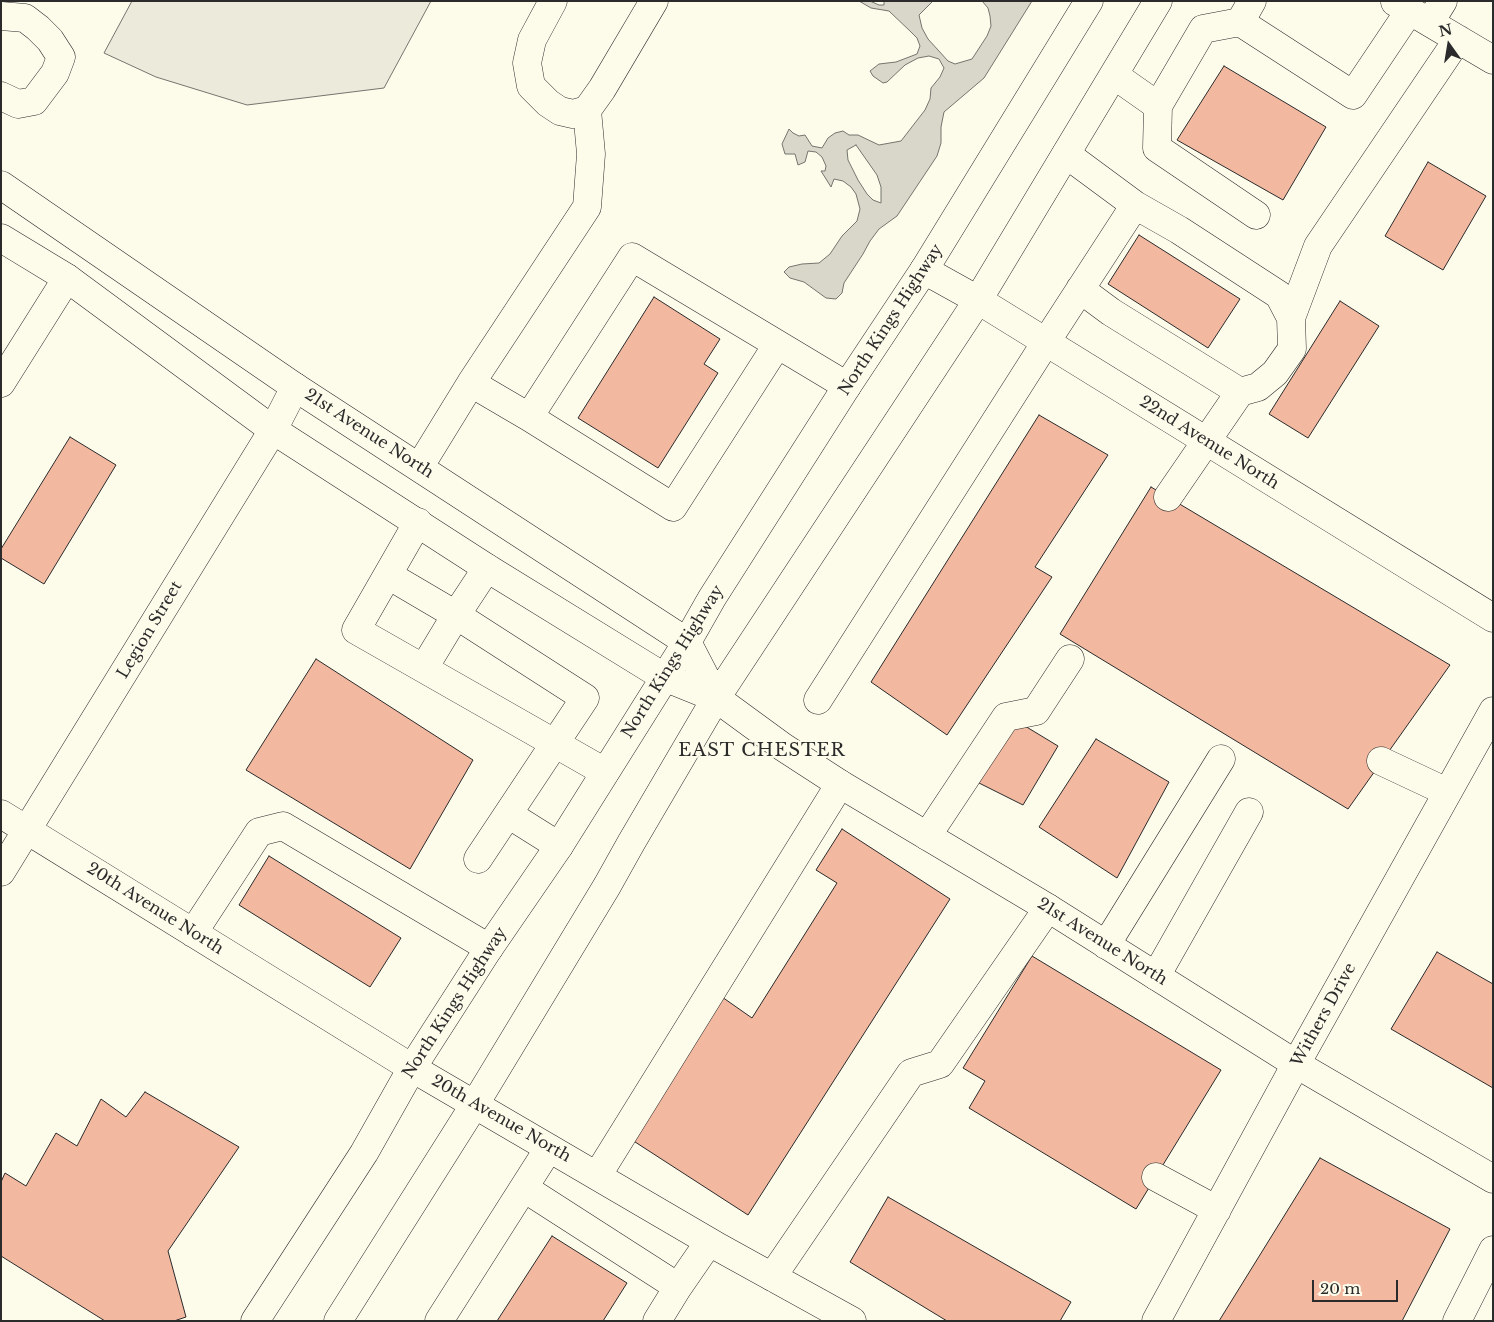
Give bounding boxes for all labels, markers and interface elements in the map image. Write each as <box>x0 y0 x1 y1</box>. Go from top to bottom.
north arrow <box>1424 20 1474 70</box>
text: N <box>1437 20 1454 41</box>
street label: North Kings Highway <box>835 241 947 399</box>
street label: 21st Avenue North <box>301 385 437 483</box>
street label: 22nd Avenue North <box>1136 392 1282 494</box>
street label: Legion Street <box>113 578 187 682</box>
street label: North Kings Highway <box>618 582 728 742</box>
district label: EAST CHESTER <box>677 740 847 762</box>
street label: 20th Avenue North <box>83 859 227 959</box>
street label: 21st Avenue North <box>1034 894 1170 990</box>
street label: North Kings Highway <box>399 924 511 1082</box>
street label: Withers Drive <box>1288 960 1360 1070</box>
street label: 20th Avenue North <box>428 1071 574 1167</box>
scale bar <box>1314 1270 1400 1302</box>
text: 20 m <box>1320 1279 1360 1298</box>

